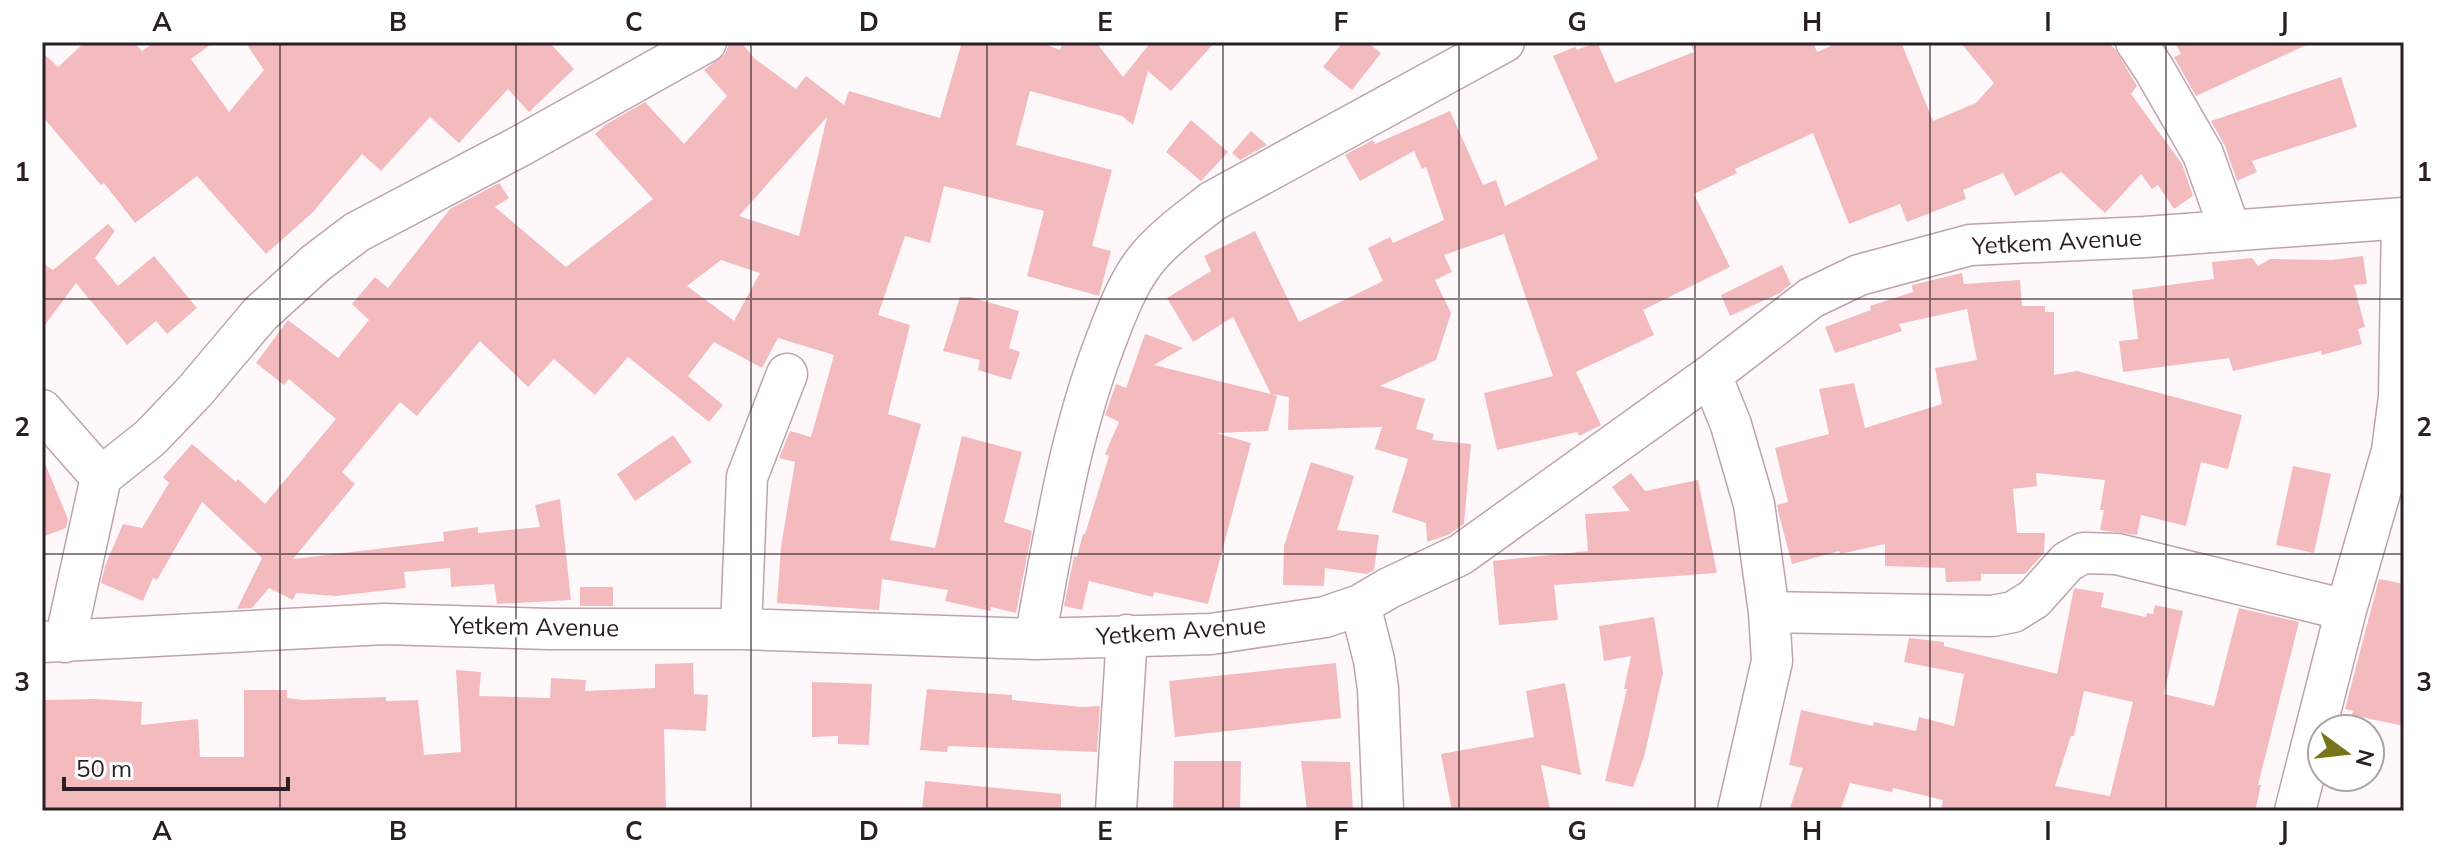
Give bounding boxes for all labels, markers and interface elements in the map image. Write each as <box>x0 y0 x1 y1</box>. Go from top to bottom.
text: A <box>152 5 172 38</box>
text: B <box>389 5 407 38</box>
text: C <box>625 5 643 38</box>
text: D <box>859 5 879 38</box>
text: E <box>1097 5 1113 38</box>
text: F <box>1334 5 1349 38</box>
text: G <box>1567 5 1587 38</box>
text: H <box>1802 5 1822 38</box>
text: I <box>2044 5 2052 38</box>
text: J <box>2279 5 2289 38</box>
text: 1 <box>14 155 30 188</box>
text: 1 <box>2416 155 2432 188</box>
street label: Yetkem Avenue <box>1970 222 2143 260</box>
text: 2 <box>14 410 30 443</box>
text: 2 <box>2416 410 2432 443</box>
street label: Yetkem Avenue <box>1094 609 1267 651</box>
street label: Yetkem Avenue <box>448 610 619 642</box>
text: 3 <box>14 665 30 698</box>
text: 3 <box>2416 665 2432 698</box>
north arrow <box>2306 713 2386 793</box>
scale bar <box>64 741 288 791</box>
text: N <box>2350 747 2381 770</box>
text: 50 m <box>76 753 132 783</box>
text: A <box>152 814 172 847</box>
text: B <box>389 814 407 847</box>
text: C <box>625 814 643 847</box>
text: D <box>859 814 879 847</box>
text: E <box>1097 814 1113 847</box>
text: F <box>1334 814 1349 847</box>
text: G <box>1567 814 1587 847</box>
text: H <box>1802 814 1822 847</box>
text: I <box>2044 814 2052 847</box>
text: J <box>2279 814 2289 847</box>

